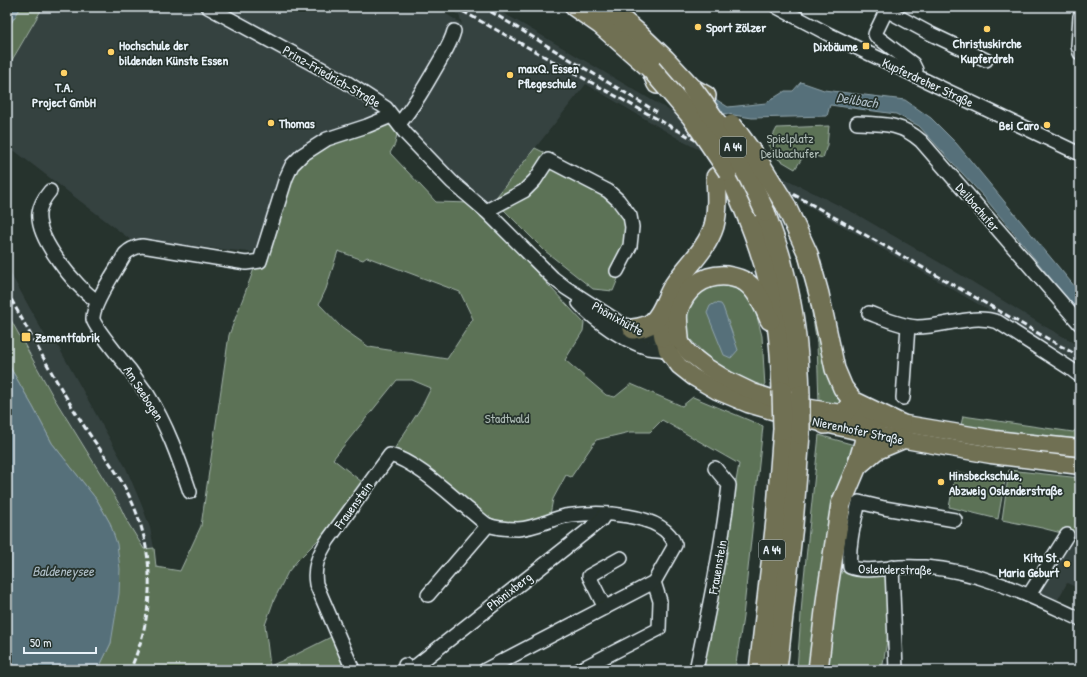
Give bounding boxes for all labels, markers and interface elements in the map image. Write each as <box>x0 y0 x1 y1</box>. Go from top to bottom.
place label: Sport Zölzer <box>706 18 767 37</box>
marker: Sport Zölzer <box>693 22 703 32</box>
marker: Christuskirche Kupferdreh <box>982 24 992 34</box>
place label: Christuskirche Kupferdreh <box>952 34 1022 68</box>
place label: Hochschule der bildenden Künste Essen <box>119 36 228 69</box>
place label: Dixbäume <box>813 37 859 55</box>
street label: Prinz-Friedrich-Straße <box>280 41 384 111</box>
marker: Dixbäume <box>861 41 871 51</box>
marker: Hochschule der bildenden Künste Essen <box>106 47 116 57</box>
street label: Kupferdreher Straße <box>879 53 977 111</box>
place label: maxQ. Essen Pflegeschule <box>518 59 579 93</box>
marker: T.A. Project GmbH <box>59 68 69 78</box>
marker: maxQ. Essen Pflegeschule <box>505 70 515 80</box>
place label: T.A. Project GmbH <box>32 78 96 111</box>
water label: Deilbach <box>835 87 880 112</box>
place label: Thomas <box>278 114 315 132</box>
place label: Bei Caro <box>999 116 1040 134</box>
marker: Thomas <box>266 118 276 128</box>
marker: Bei Caro <box>1042 120 1052 130</box>
park label: Spielplatz Deilbachufer <box>761 129 819 162</box>
road number: A 44 <box>720 137 746 157</box>
street label: Deilbachufer <box>952 179 1004 235</box>
street label: Phönixhütte <box>589 296 647 340</box>
place label: Zementfabrik <box>35 328 100 346</box>
marker: Zementfabrik <box>20 331 32 343</box>
street label: Am Seebogen <box>120 362 168 424</box>
park label: Stadtwald <box>485 409 529 427</box>
street label: Nierenhofer Straße <box>811 412 905 448</box>
place label: Hinsbeckschule, Abzweig Oslenderstraße <box>949 466 1064 500</box>
street label: Frauenstein <box>329 477 376 533</box>
marker: Hinsbeckschule, Abzweig Oslenderstraße <box>936 477 946 487</box>
street label: Frauenstein <box>703 538 731 596</box>
road number: A 44 <box>759 540 785 560</box>
place label: Kita St. Maria Geburt <box>999 548 1060 581</box>
street label: Oslenderstraße <box>858 559 932 579</box>
marker: Kita St. Maria Geburt <box>1062 559 1072 569</box>
water label: Baldeneysee <box>32 561 95 581</box>
street label: Phönixberg <box>483 567 536 614</box>
scale bar <box>24 629 96 655</box>
text: 50 m <box>30 634 51 651</box>

